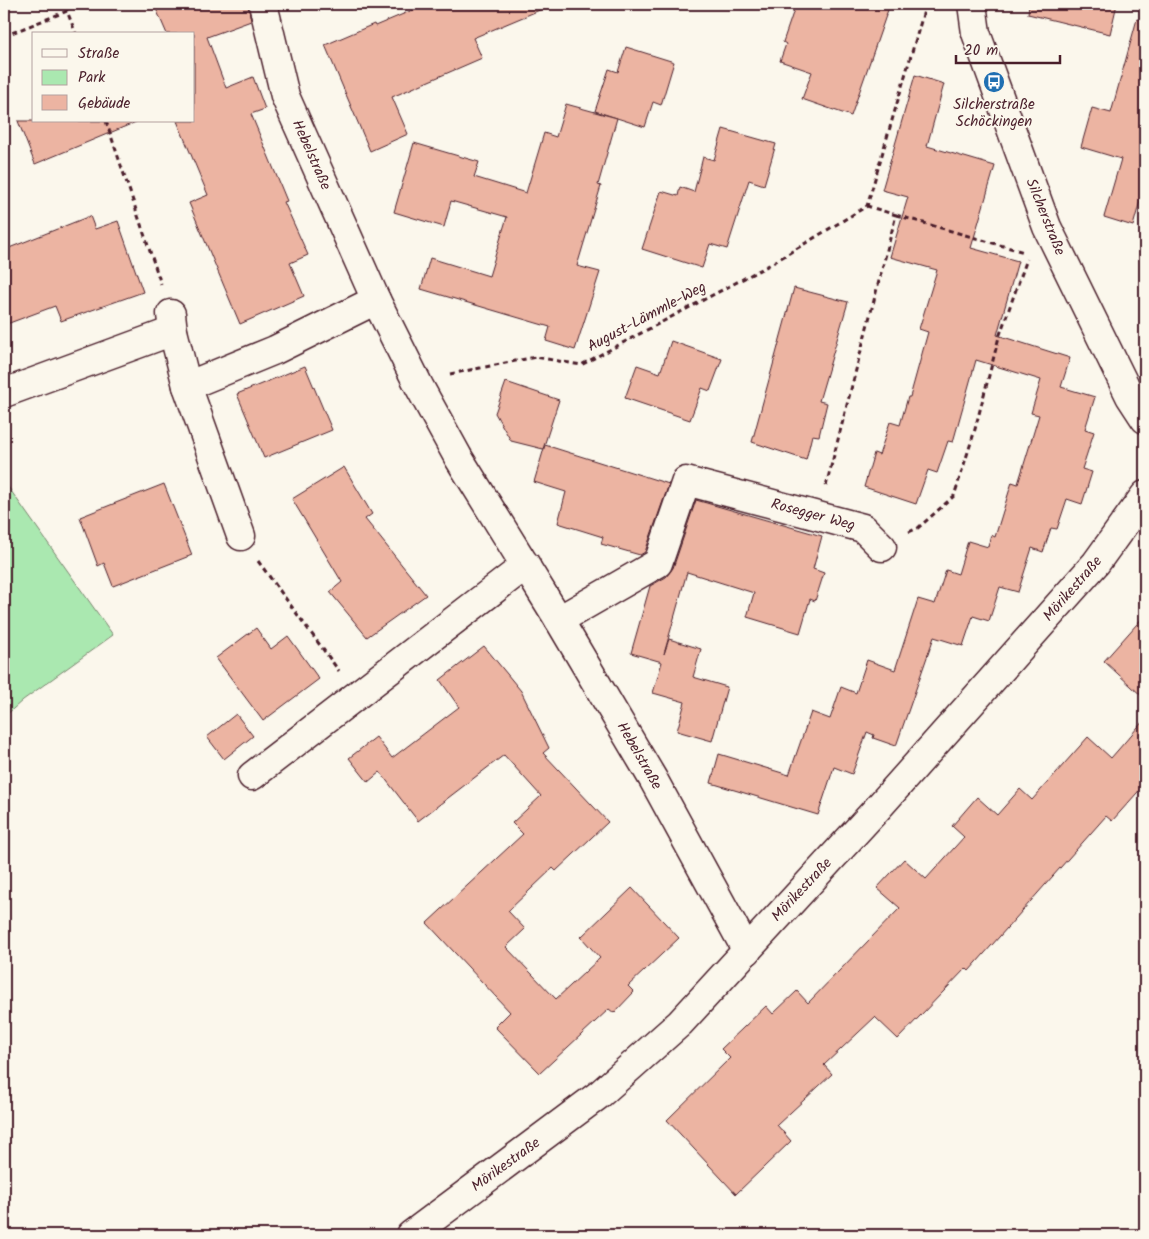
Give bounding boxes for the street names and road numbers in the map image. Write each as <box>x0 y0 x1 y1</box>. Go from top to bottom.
street label: Hebelstraße <box>285 116 337 194</box>
street label: Silcherstraße <box>1019 175 1071 259</box>
street label: August-Lämmle-Weg <box>583 275 711 359</box>
street label: Rosegger Weg <box>768 492 858 538</box>
street label: Mörikestraße <box>1037 551 1109 627</box>
street label: Hebelstraße <box>610 718 668 795</box>
street label: Mörikestraße <box>766 852 838 928</box>
street label: Mörikestraße <box>466 1131 546 1198</box>

